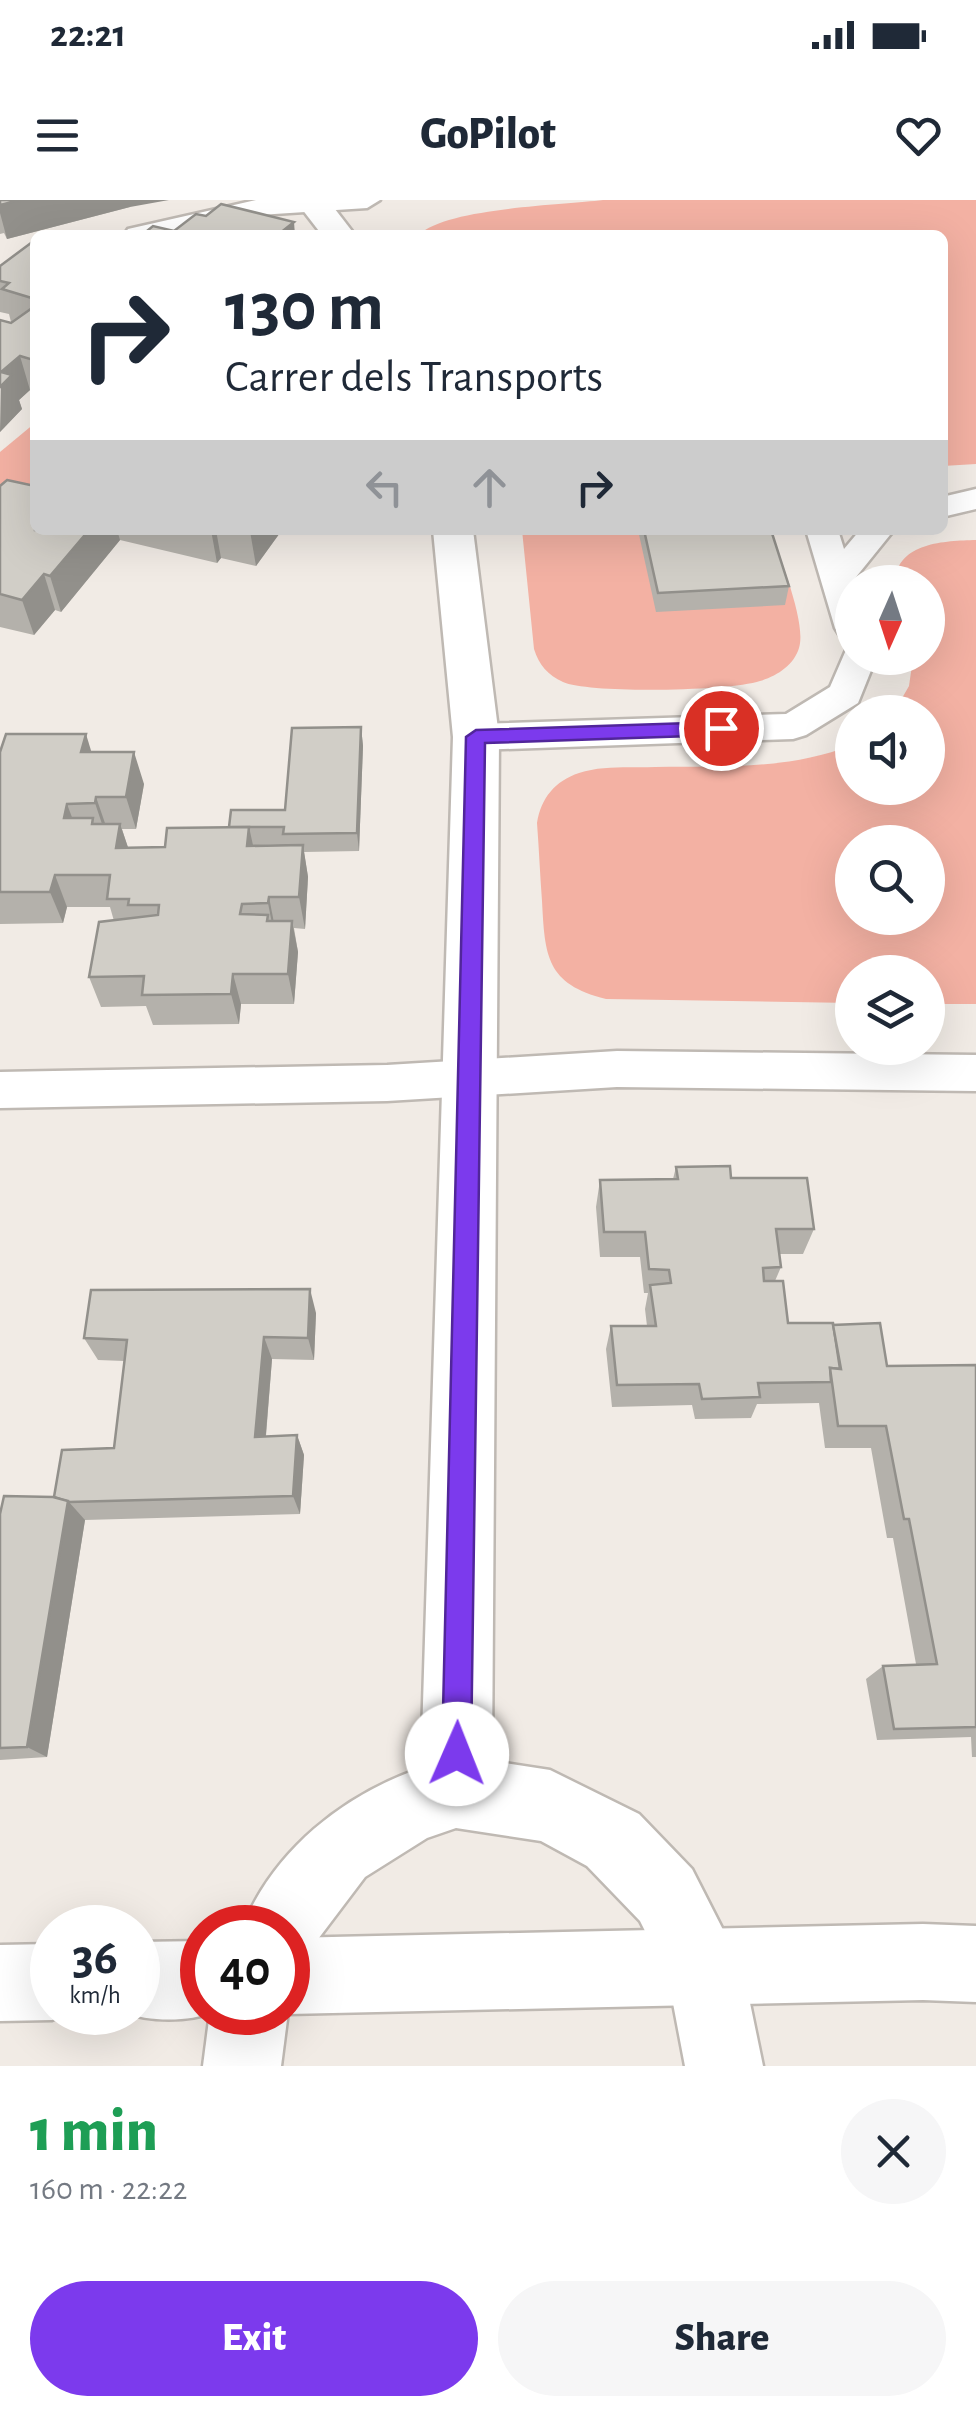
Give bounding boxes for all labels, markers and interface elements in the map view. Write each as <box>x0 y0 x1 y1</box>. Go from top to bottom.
text: 22:21 <box>50 16 126 54</box>
icon: menu <box>30 108 85 163</box>
icon: heart <box>891 108 946 163</box>
text: GoPilot <box>420 112 556 157</box>
icon: right <box>60 270 190 400</box>
text: 130 m <box>225 273 384 343</box>
text: Carrer dels Transports <box>225 355 603 400</box>
icon: left <box>357 460 412 515</box>
icon: ahead <box>462 460 517 515</box>
icon: right <box>567 460 622 515</box>
north arrow <box>835 565 945 675</box>
map controls <box>835 565 945 1065</box>
pin <box>679 686 764 771</box>
button: sound <box>835 695 945 805</box>
icon: arrive <box>694 701 749 756</box>
button: search <box>835 825 945 935</box>
button: layers <box>835 955 945 1065</box>
position arrow <box>405 1702 509 1806</box>
speed limit sign: 40 <box>180 1905 310 2035</box>
text: 36 <box>72 1933 118 1983</box>
text: km/h <box>69 1983 121 2008</box>
button: close <box>841 2099 946 2204</box>
text: 1 min <box>30 2102 158 2162</box>
text: 160 m · 22:22 <box>30 2173 187 2205</box>
button: Exit <box>30 2281 478 2396</box>
button: Share <box>498 2281 946 2396</box>

